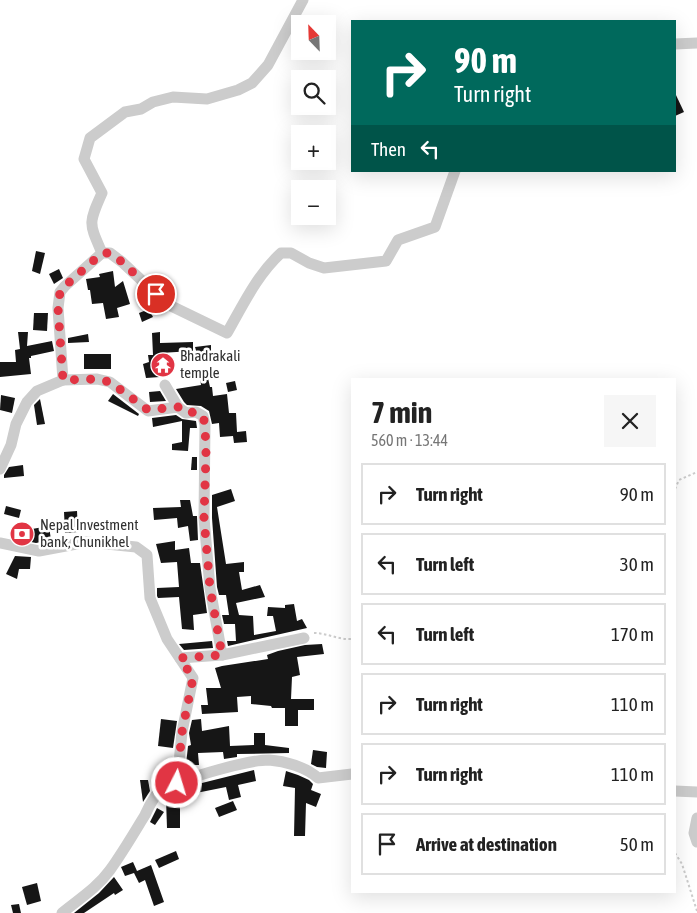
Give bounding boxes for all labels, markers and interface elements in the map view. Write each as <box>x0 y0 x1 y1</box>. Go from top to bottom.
north arrow <box>291 15 336 60</box>
map controls <box>291 15 336 225</box>
icon: right <box>371 40 436 105</box>
text: 90 m <box>454 40 517 80</box>
button: search <box>291 70 336 115</box>
text: Turn right <box>454 81 531 107</box>
button: + <box>291 125 336 170</box>
icon: left <box>416 135 444 163</box>
text: Then <box>371 138 406 160</box>
button: − <box>291 180 336 225</box>
pin <box>135 273 177 315</box>
icon: arrive <box>142 280 170 308</box>
place label: Bhadrakali temple <box>180 347 241 381</box>
temple icon: Bhadrakali temple <box>150 352 176 378</box>
text: 7 min <box>371 395 432 429</box>
button: close <box>604 395 656 447</box>
text: 560 m · 13:44 <box>371 431 448 449</box>
icon: right <box>373 480 401 508</box>
text: Turn right <box>416 483 483 505</box>
text: 90 m <box>620 483 654 505</box>
place label: Nepal Investment bank, Chunikhel <box>40 516 139 550</box>
bank icon: Nepal Investment bank, Chunikhel <box>9 521 35 547</box>
icon: left <box>373 550 401 578</box>
text: Turn left <box>416 553 474 575</box>
text: 30 m <box>620 553 654 575</box>
icon: left <box>373 620 401 648</box>
text: Turn left <box>416 623 474 645</box>
text: 170 m <box>611 623 654 645</box>
icon: right <box>373 690 401 718</box>
text: Turn right <box>416 693 483 715</box>
text: 110 m <box>611 693 654 715</box>
position arrow <box>150 756 202 808</box>
icon: right <box>373 760 401 788</box>
text: Turn right <box>416 763 483 785</box>
text: 110 m <box>611 763 654 785</box>
icon: arrive <box>373 830 401 858</box>
text: Arrive at destination <box>416 833 557 855</box>
text: 50 m <box>620 833 654 855</box>

